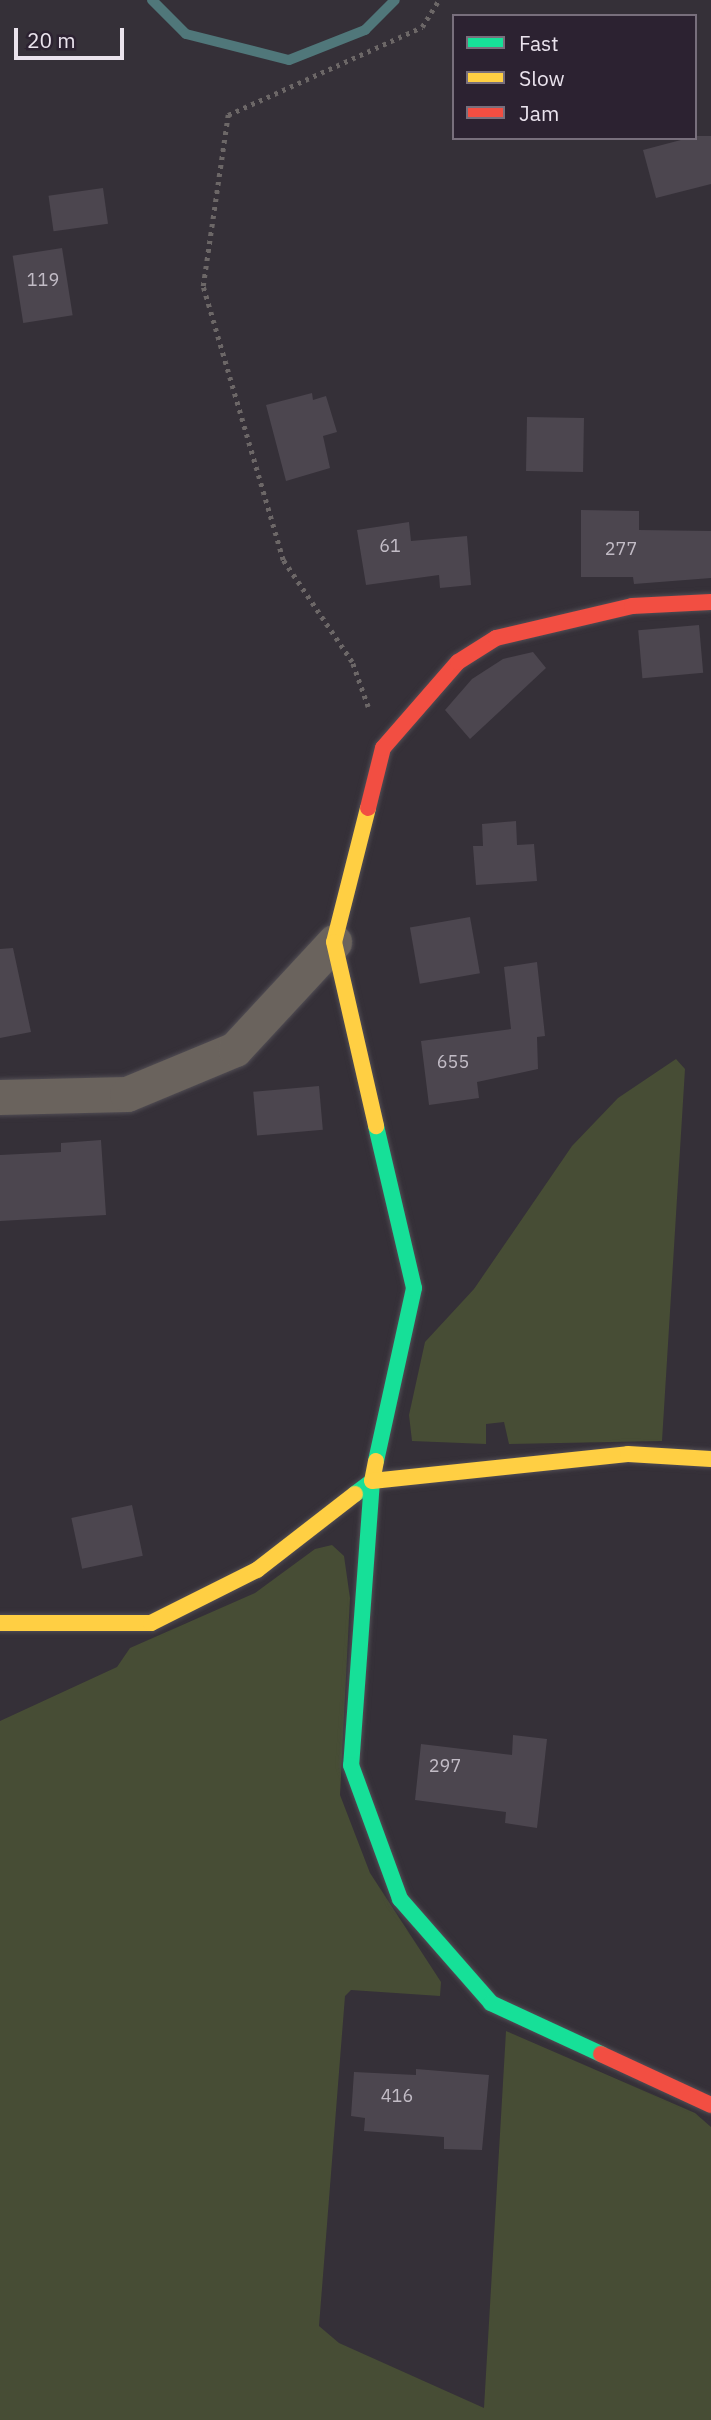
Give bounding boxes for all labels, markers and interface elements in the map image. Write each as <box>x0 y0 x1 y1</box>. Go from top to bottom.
scale bar <box>18 14 128 58</box>
legend <box>452 14 697 140</box>
text: 20 m <box>27 26 76 54</box>
text: Fast <box>519 29 559 57</box>
text: Slow <box>519 64 565 92</box>
text: Jam <box>519 99 559 127</box>
house number: 119 <box>27 269 59 291</box>
house number: 61 <box>379 535 401 557</box>
house number: 277 <box>605 538 637 560</box>
house number: 655 <box>437 1051 469 1073</box>
house number: 297 <box>429 1755 461 1777</box>
house number: 416 <box>381 2085 413 2107</box>

